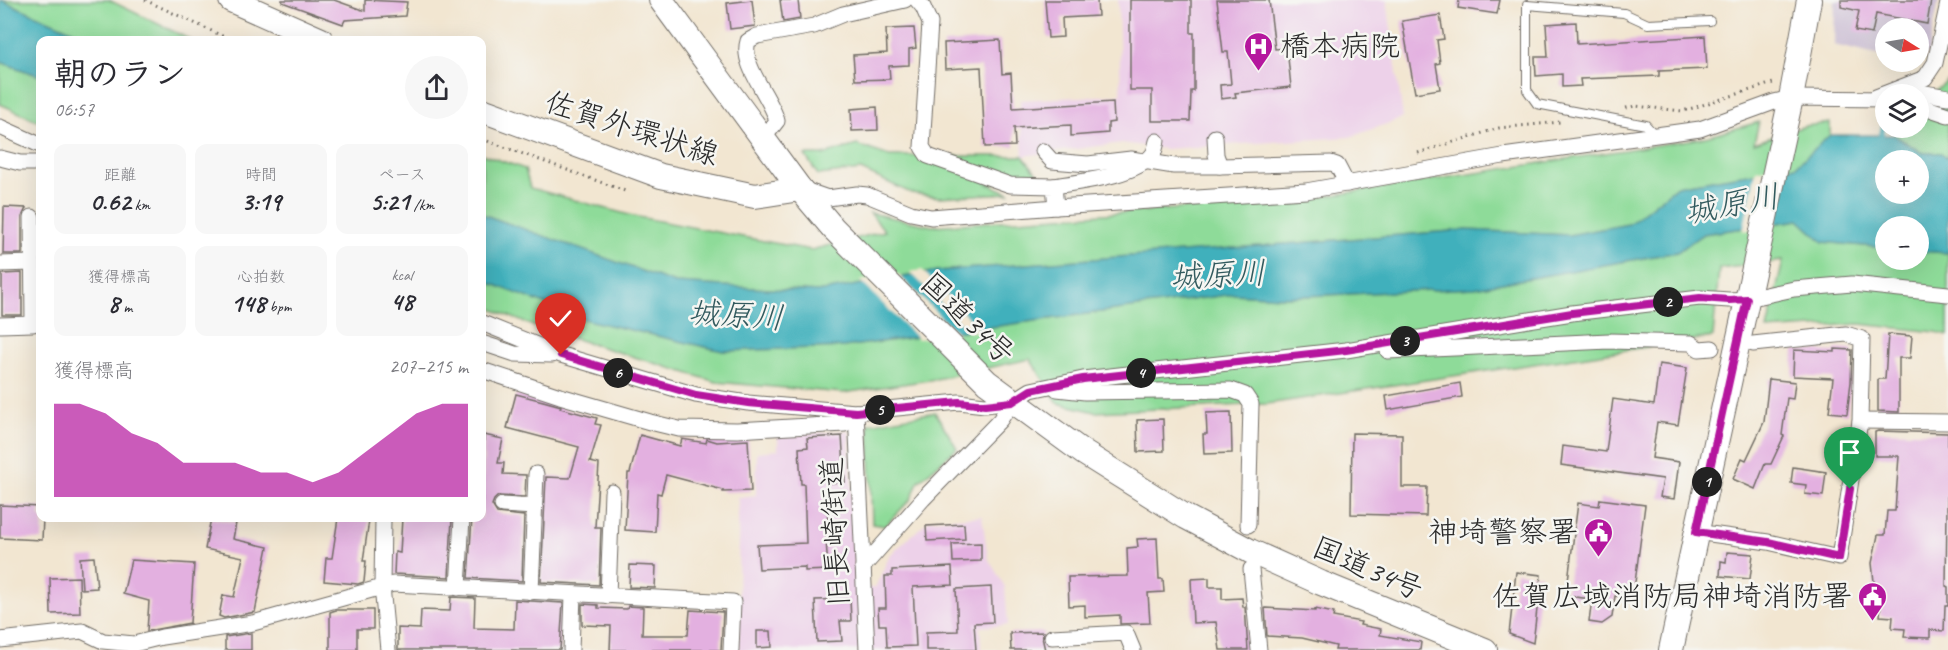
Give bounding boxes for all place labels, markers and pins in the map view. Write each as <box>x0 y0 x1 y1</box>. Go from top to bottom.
place label: 橋本病院 <box>1280 27 1400 65</box>
hospital icon: 橋本病院 <box>1243 30 1275 72</box>
pin: 2 <box>1653 287 1683 317</box>
pin <box>535 293 586 355</box>
pin: 3 <box>1390 326 1420 356</box>
pin: 6 <box>603 358 633 388</box>
pin: 4 <box>1126 358 1156 388</box>
pin: 5 <box>865 395 895 425</box>
pin <box>1824 427 1875 489</box>
pin: 1 <box>1692 467 1722 497</box>
place label: 神埼警察署 <box>1428 513 1578 551</box>
public building icon: 神埼警察署 <box>1583 516 1615 558</box>
place label: 佐賀広域消防局神埼消防署 <box>1492 577 1852 615</box>
public building icon: 佐賀広域消防局神埼消防署 <box>1857 580 1889 622</box>

